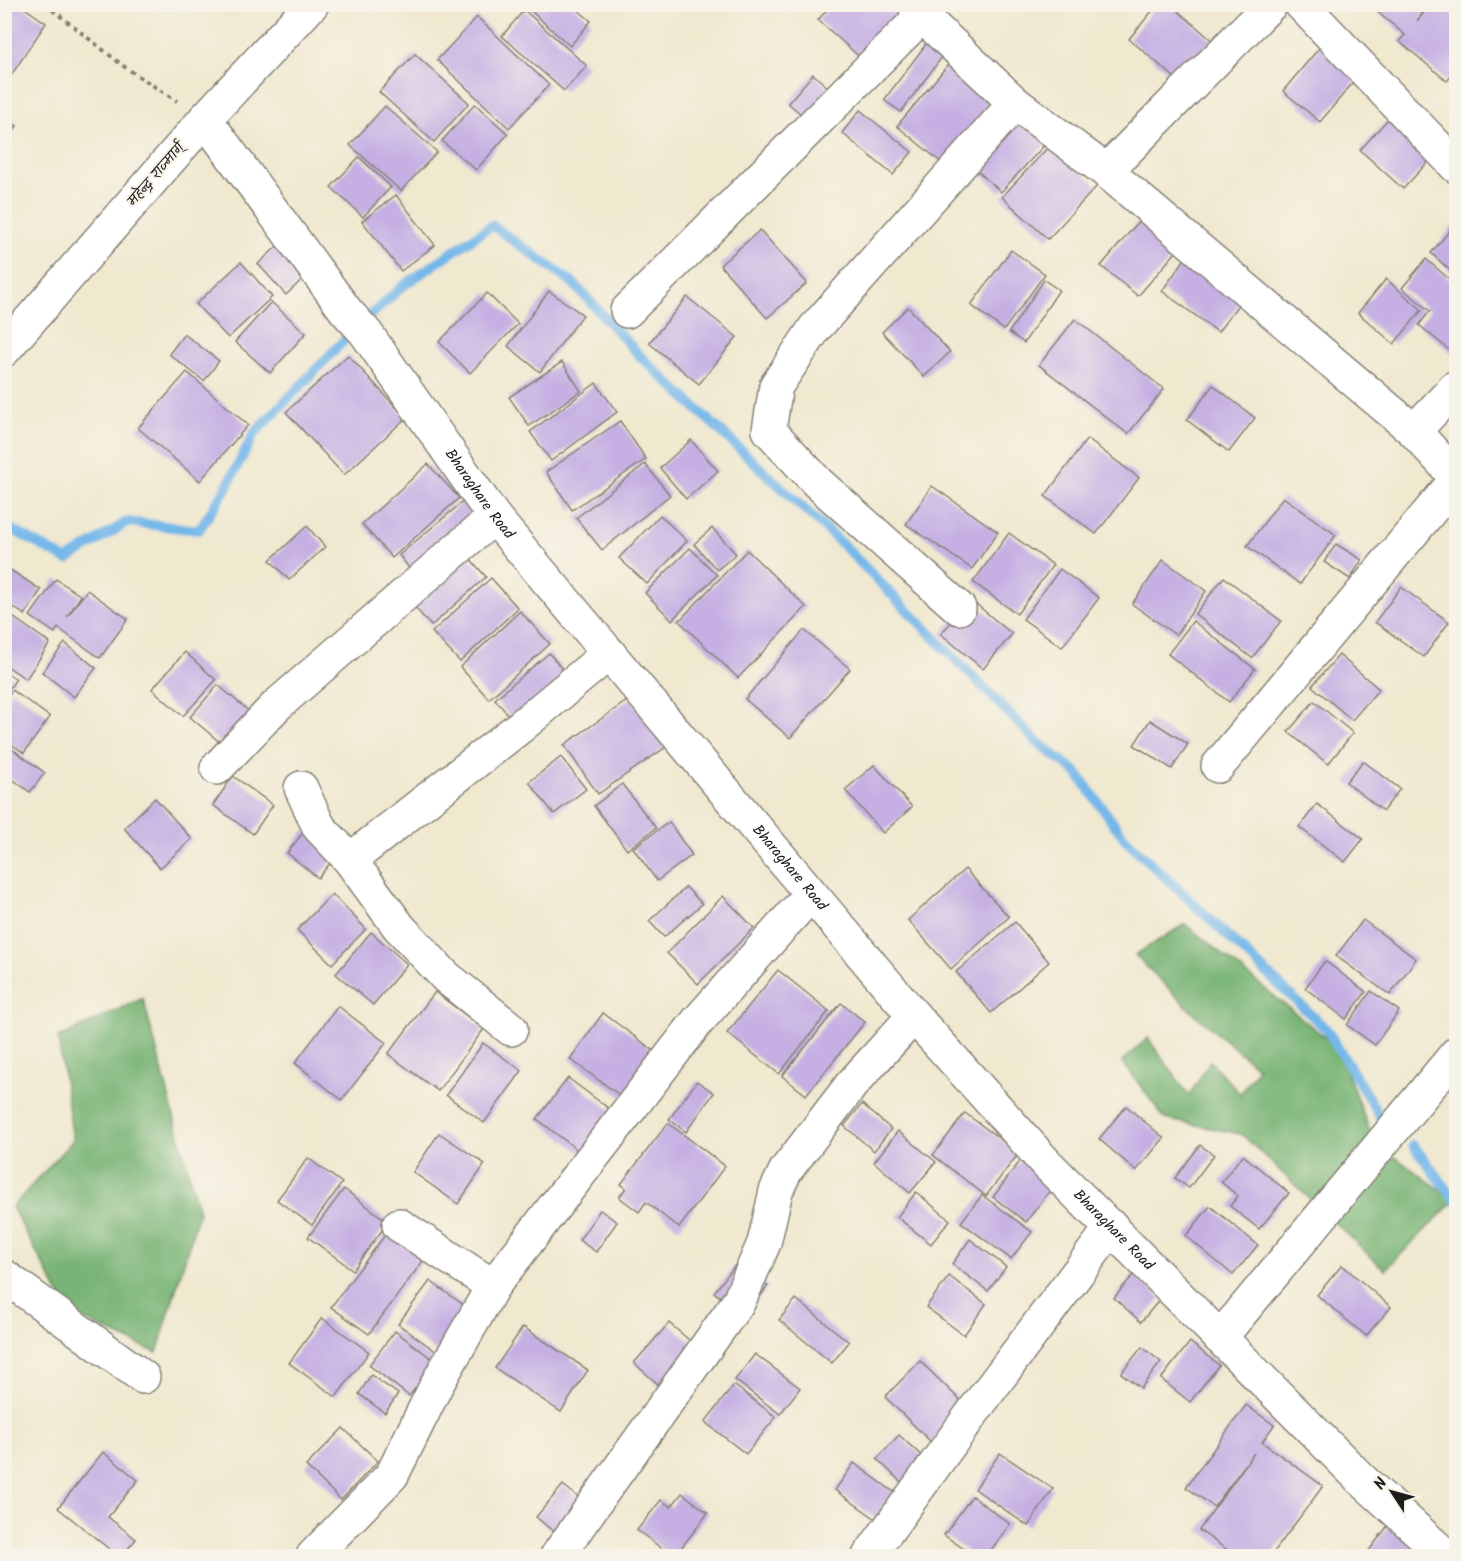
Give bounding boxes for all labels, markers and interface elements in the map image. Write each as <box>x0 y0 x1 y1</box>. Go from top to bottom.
street label: महेन्द्र राज्मार्ग् <box>121 135 193 212</box>
street label: Bharaghare Road <box>438 444 520 545</box>
street label: Bharaghare Road <box>746 820 833 917</box>
street label: Bharaghare Road <box>1067 1184 1160 1277</box>
north arrow <box>1362 1462 1422 1522</box>
text: N <box>1368 1473 1394 1496</box>

